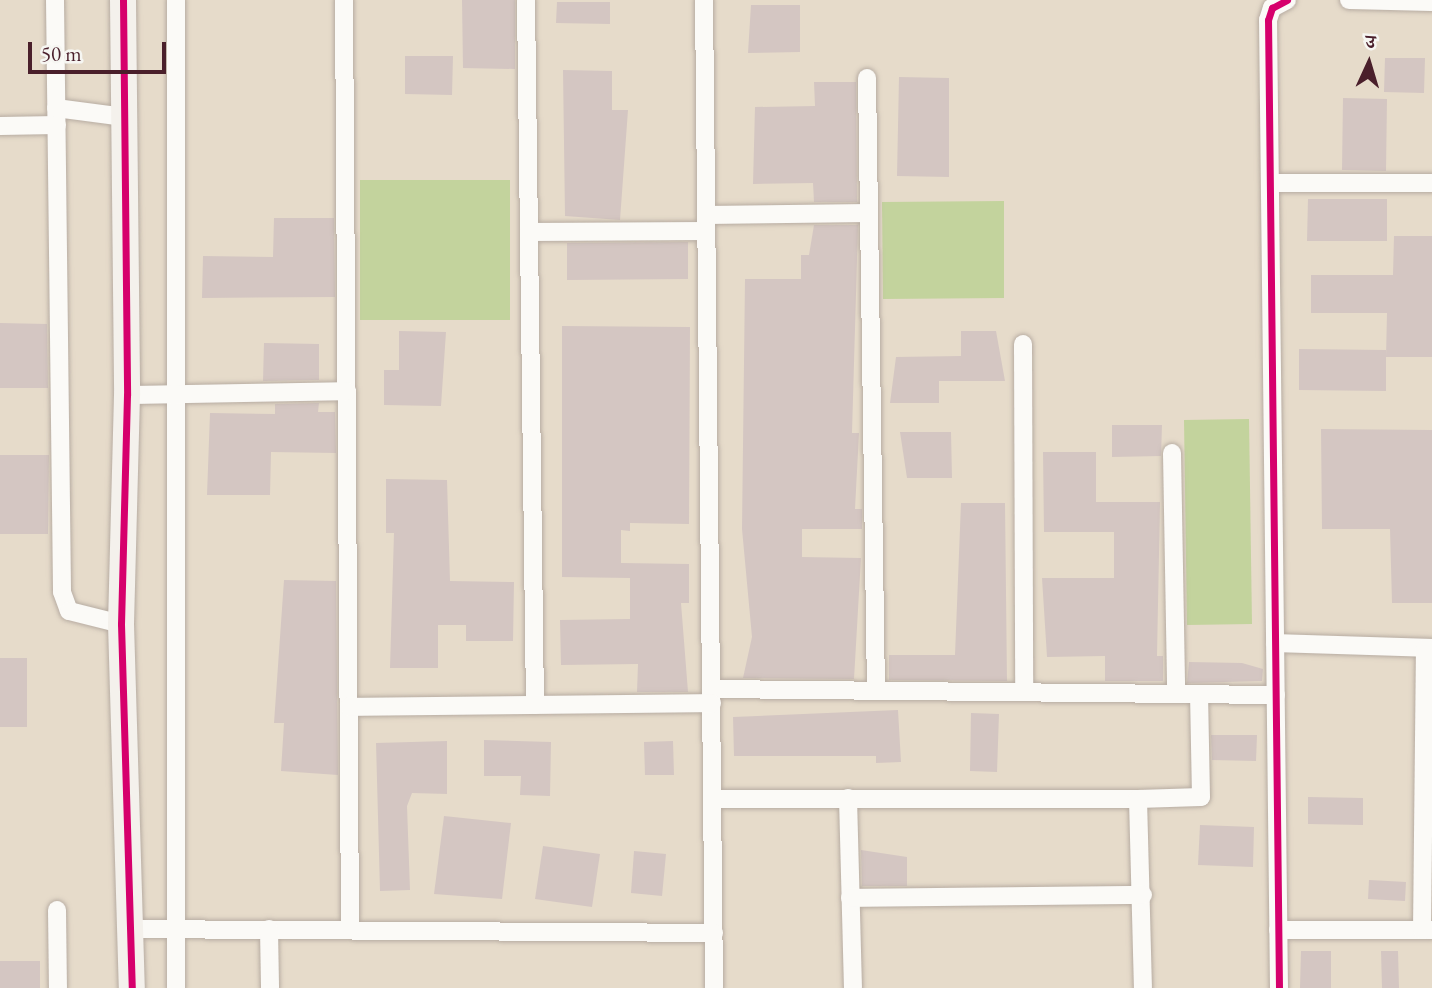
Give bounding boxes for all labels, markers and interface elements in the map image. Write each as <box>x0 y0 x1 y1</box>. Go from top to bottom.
scale bar <box>32 28 170 72</box>
north arrow <box>1334 28 1404 98</box>
text: उ <box>1365 29 1376 54</box>
text: 50 m <box>41 40 82 67</box>

